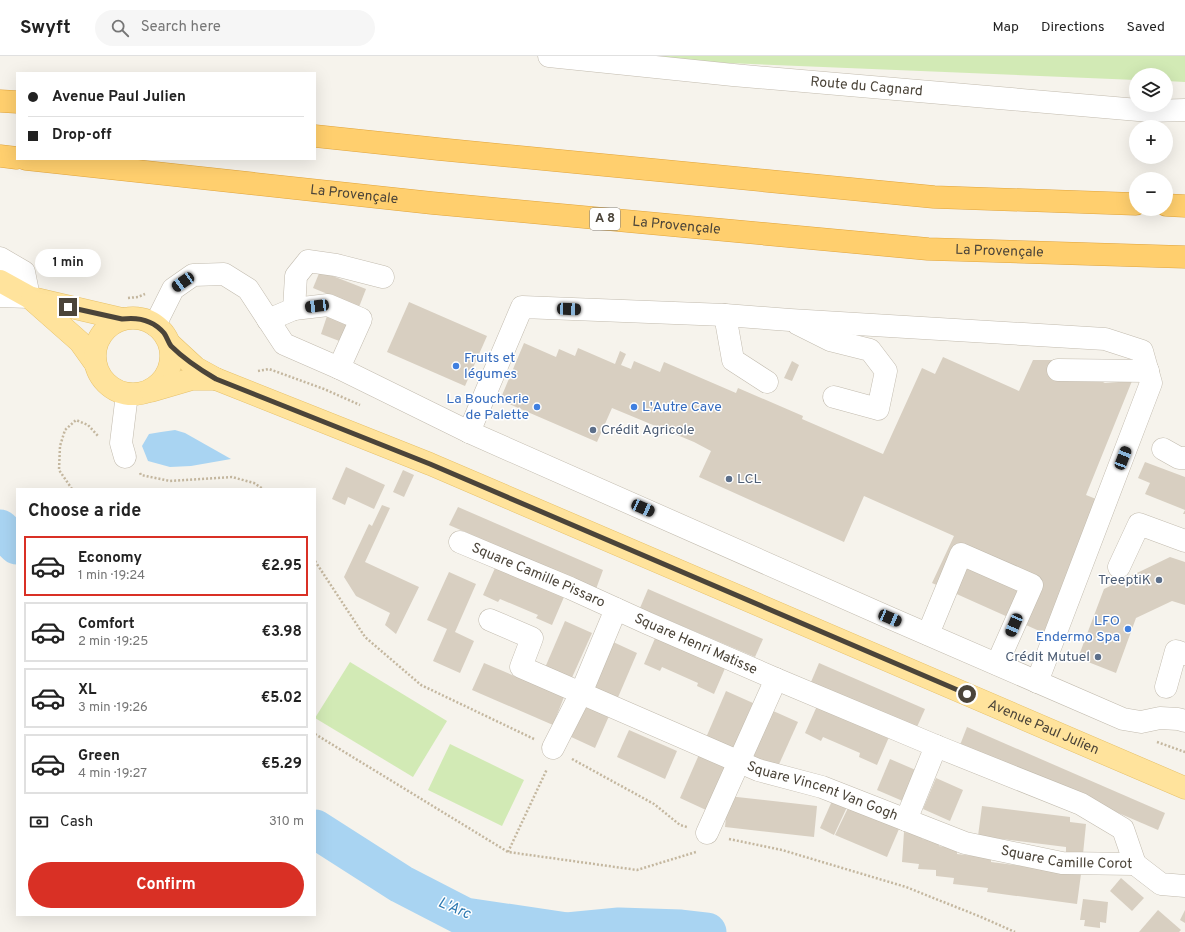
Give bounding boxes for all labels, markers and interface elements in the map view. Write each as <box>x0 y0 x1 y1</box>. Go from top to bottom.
search box <box>95 10 375 46</box>
text: Swyft <box>20 16 71 40</box>
icon: search <box>109 17 131 39</box>
text: Search here <box>141 18 221 37</box>
text: Map <box>993 19 1019 36</box>
text: Directions <box>1041 19 1105 36</box>
text: Saved <box>1127 19 1165 36</box>
map controls <box>1129 68 1173 216</box>
button: layers <box>1129 68 1173 112</box>
street label: Route du Cagnard <box>810 73 923 100</box>
text: Avenue Paul Julien <box>52 88 186 107</box>
button: + <box>1129 120 1173 164</box>
text: Drop-off <box>52 126 112 145</box>
button: − <box>1129 172 1173 216</box>
street label: La Provençale <box>309 181 399 208</box>
road number: A 8 <box>590 208 620 230</box>
street label: La Provençale <box>632 213 721 238</box>
street label: La Provençale <box>955 241 1044 261</box>
callout: 1 min <box>35 249 101 277</box>
text: 1 min <box>52 255 84 271</box>
car <box>170 270 196 294</box>
route end <box>59 298 77 316</box>
car <box>304 299 330 313</box>
car <box>557 303 581 315</box>
place label: Fruits et légumes <box>464 350 517 383</box>
marker: Fruits et légumes <box>451 361 461 371</box>
place label: La Boucherie de Palette <box>446 391 529 424</box>
place label: L'Autre Cave <box>642 399 722 416</box>
marker: La Boucherie de Palette <box>532 402 542 412</box>
marker: L'Autre Cave <box>629 402 639 412</box>
place label: Crédit Agricole <box>601 422 695 439</box>
marker: Crédit Agricole <box>588 425 598 435</box>
car <box>1113 445 1133 471</box>
place label: LCL <box>737 471 762 488</box>
marker: LCL <box>724 474 734 484</box>
car <box>630 498 656 518</box>
text: Choose a ride <box>28 500 141 523</box>
street label: Square Camille Pissaro <box>469 539 608 611</box>
icon: car <box>30 548 66 584</box>
text: Economy <box>78 549 142 568</box>
text: €2.95 <box>261 557 302 576</box>
text: 1 min · 19:24 <box>78 568 145 584</box>
place label: TreeptiK <box>1098 572 1151 589</box>
marker: TreeptiK <box>1154 575 1164 585</box>
car <box>877 608 903 628</box>
street label: Square Henri Matisse <box>632 610 760 678</box>
car <box>1004 612 1024 638</box>
place label: LFO Endermo Spa <box>1036 613 1120 646</box>
icon: car <box>30 614 66 650</box>
text: Comfort <box>78 615 135 634</box>
text: €3.98 <box>262 623 302 642</box>
marker: LFO Endermo Spa <box>1123 624 1133 634</box>
text: 2 min · 19:25 <box>78 634 148 650</box>
place label: Crédit Mutuel <box>1005 649 1090 666</box>
marker: Crédit Mutuel <box>1093 652 1103 662</box>
icon: car <box>30 680 66 716</box>
text: XL <box>78 681 96 700</box>
route start <box>958 685 976 703</box>
text: €5.02 <box>261 689 302 708</box>
street label: Avenue Paul Julien <box>985 696 1102 759</box>
text: 3 min · 19:26 <box>78 700 148 716</box>
icon: car <box>30 746 66 782</box>
text: Green <box>78 747 120 766</box>
text: €5.29 <box>261 755 302 774</box>
street label: Square Vincent Van Gogh <box>744 758 900 824</box>
text: 4 min · 19:27 <box>78 766 147 782</box>
icon: cash <box>28 811 50 833</box>
text: Cash <box>60 813 93 832</box>
text: 310 m <box>269 814 304 830</box>
street label: Square Camille Corot <box>999 842 1133 872</box>
button: Confirm <box>28 862 304 908</box>
water label: L'Arc <box>435 894 474 925</box>

